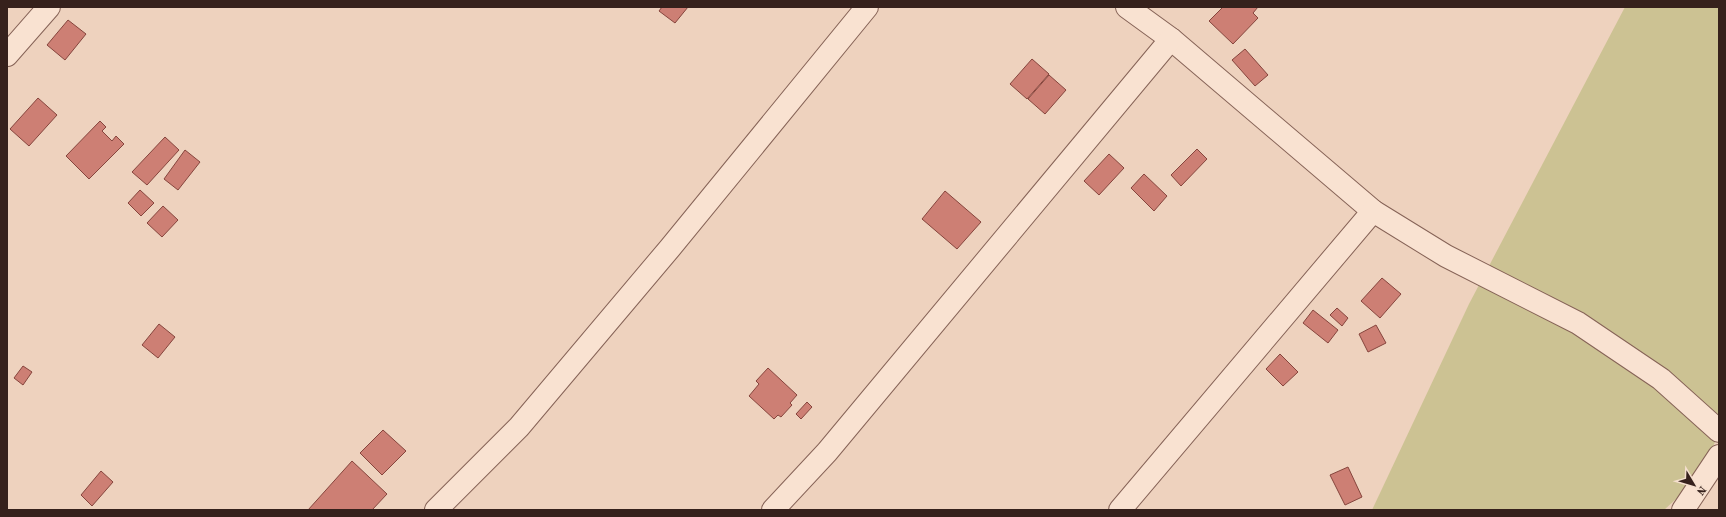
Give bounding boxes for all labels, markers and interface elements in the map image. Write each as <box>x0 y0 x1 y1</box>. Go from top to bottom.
north arrow <box>1674 465 1714 505</box>
text: N <box>1693 483 1710 499</box>

